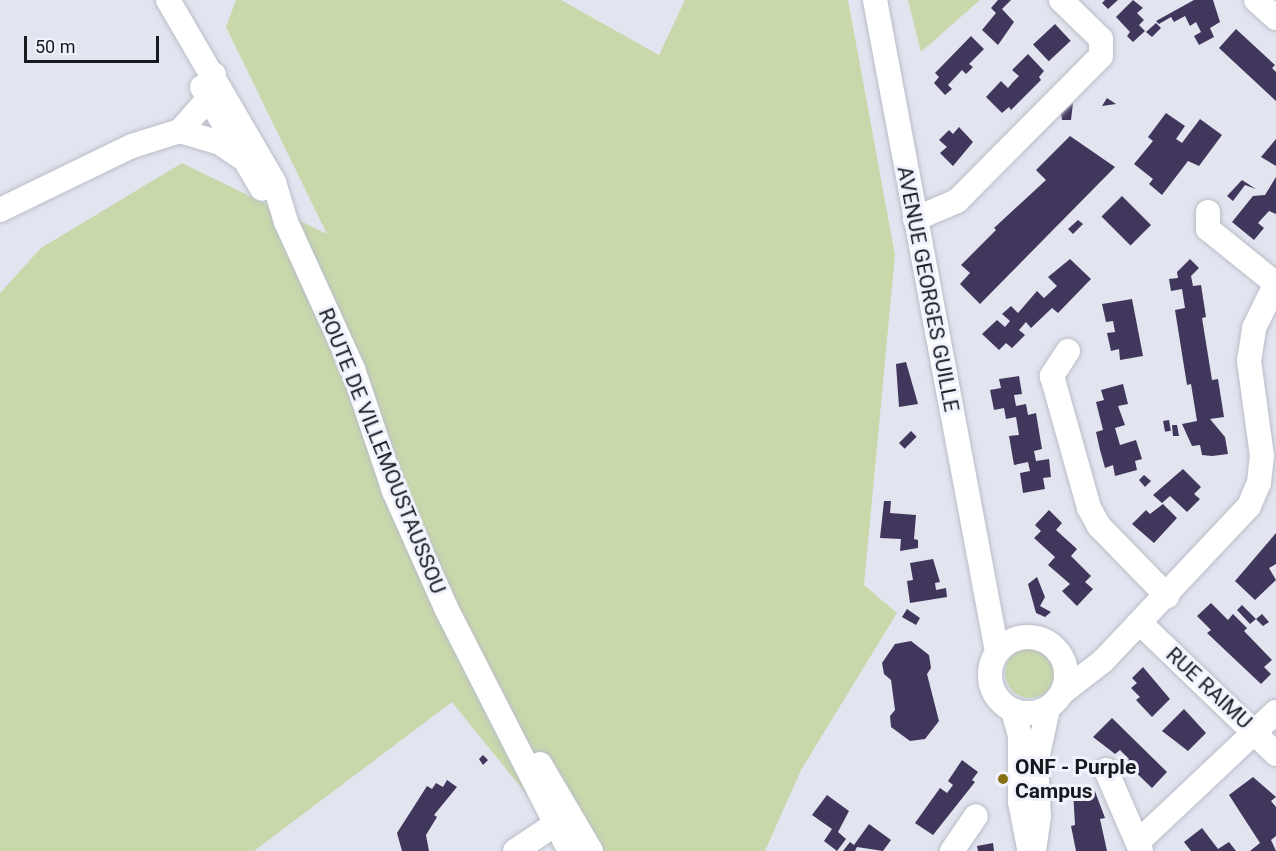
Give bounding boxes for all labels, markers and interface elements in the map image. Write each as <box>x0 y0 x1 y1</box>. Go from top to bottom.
scale bar <box>27 24 162 62</box>
text: 50 m <box>35 36 75 57</box>
street label: AVENUE GEORGES GUILLE <box>892 164 964 414</box>
street label: ROUTE DE VILLEMOUSTAUSSOU <box>313 304 451 598</box>
street label: RUE RAIMU <box>1161 642 1257 734</box>
place label: ONF - Purple Campus <box>1015 754 1136 804</box>
marker: ONF - Purple Campus <box>996 772 1010 786</box>

